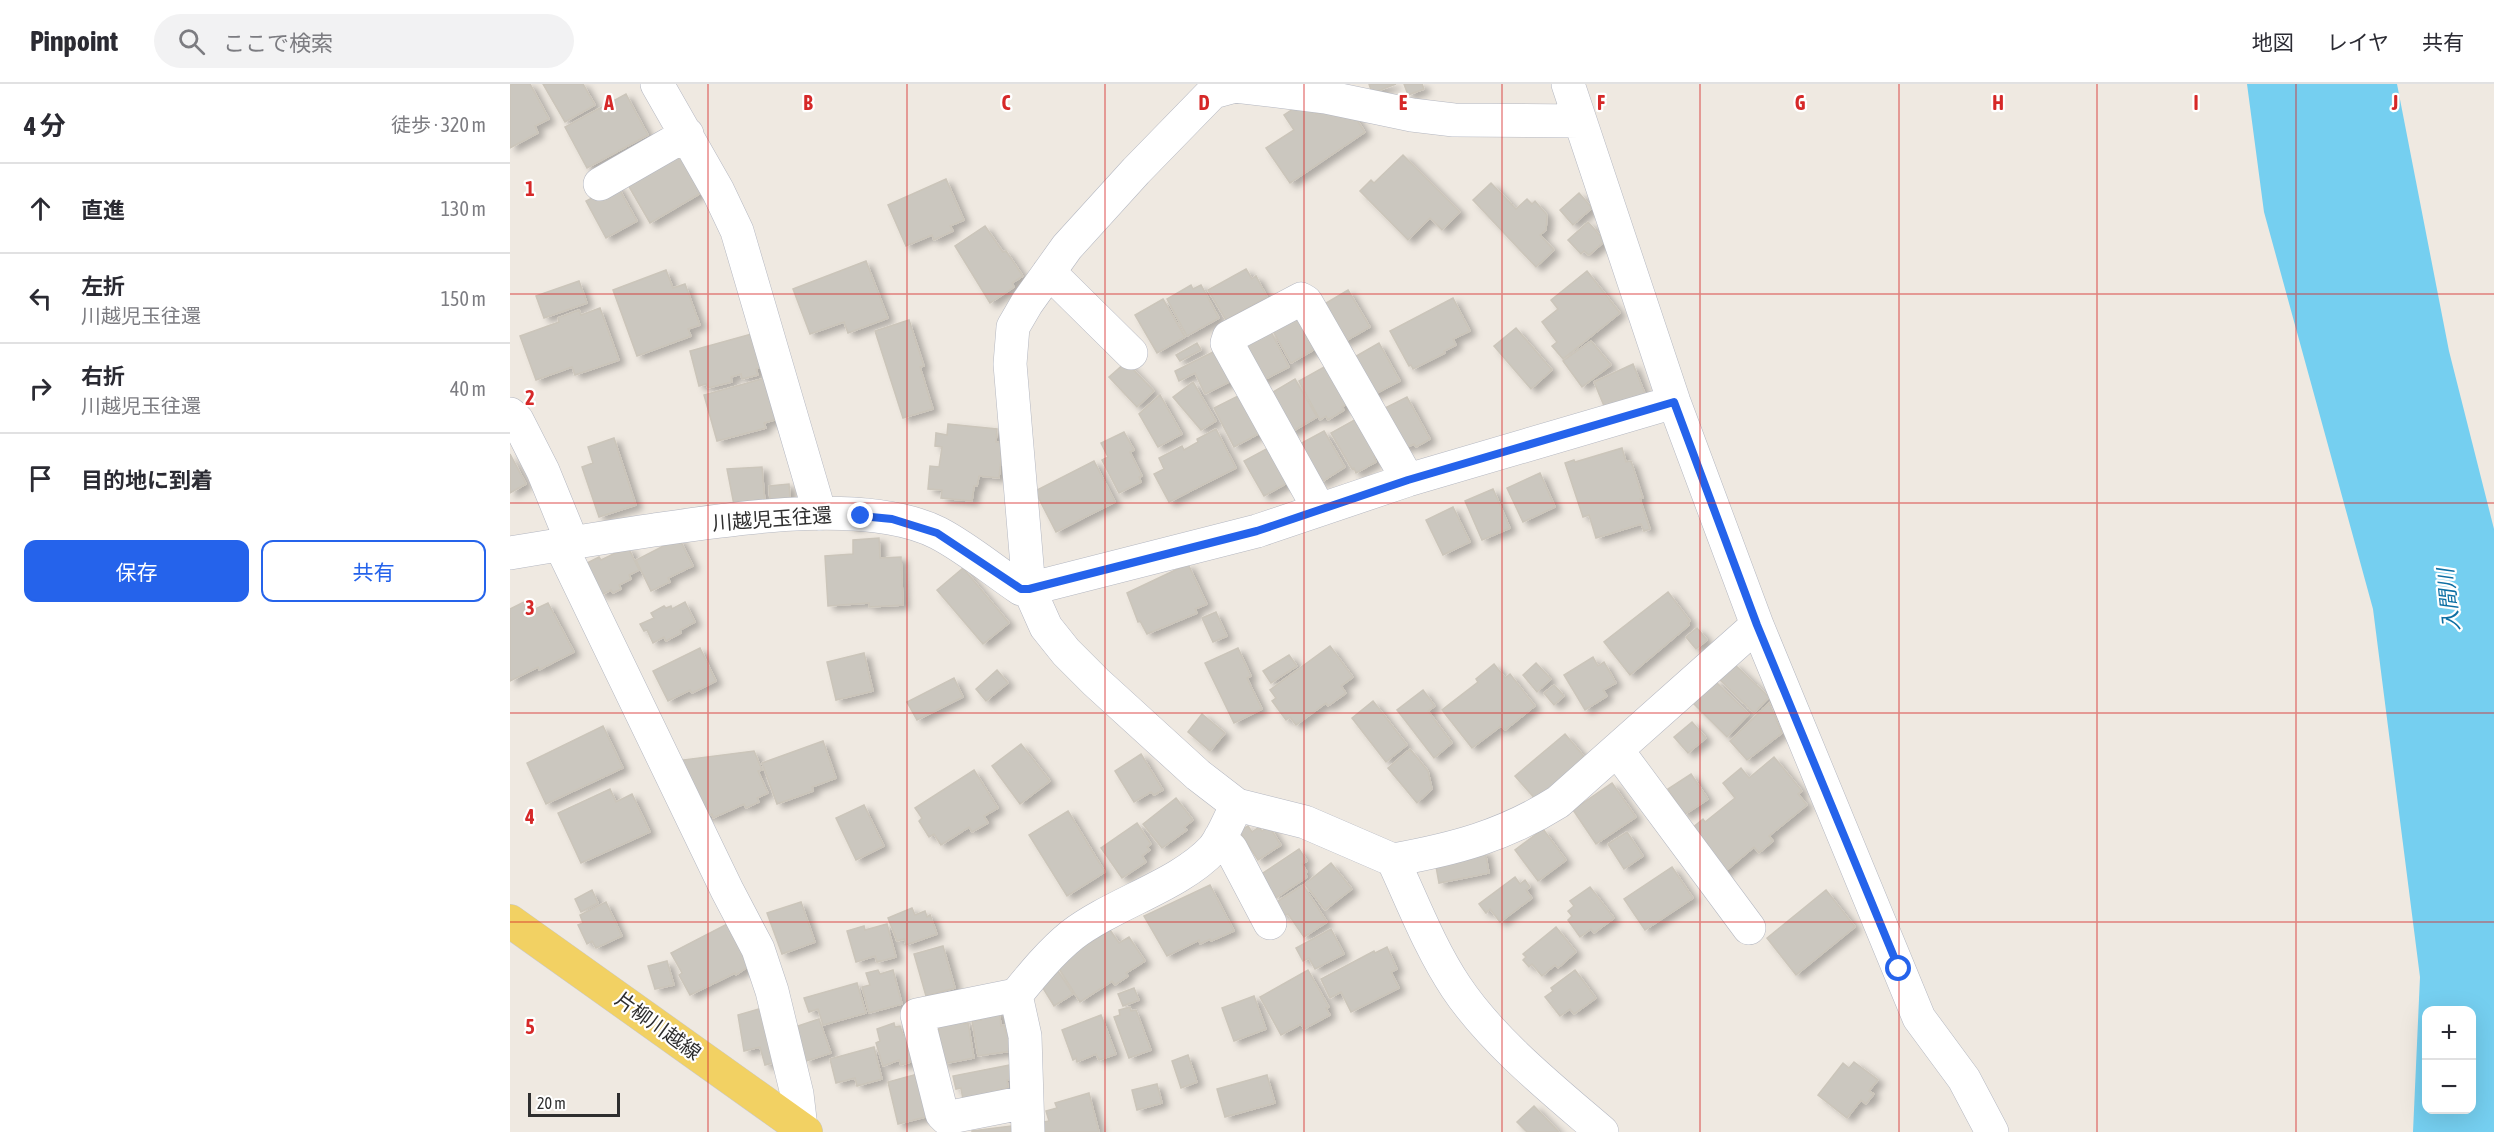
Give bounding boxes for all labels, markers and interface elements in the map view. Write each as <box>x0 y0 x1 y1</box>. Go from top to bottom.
search box <box>154 14 574 68</box>
text: Pinpoint <box>30 25 118 57</box>
icon: search <box>175 25 208 58</box>
text: ここで検索 <box>223 30 333 56</box>
text: 地図 <box>2252 30 2294 54</box>
text: レイヤ <box>2327 30 2389 54</box>
text: 共有 <box>2422 30 2464 54</box>
text: A <box>603 91 614 114</box>
text: B <box>803 91 813 114</box>
text: C <box>1002 91 1011 114</box>
text: D <box>1198 91 1210 114</box>
text: E <box>1399 91 1408 114</box>
text: F <box>1597 91 1605 114</box>
text: G <box>1795 91 1806 114</box>
text: H <box>1992 91 2004 114</box>
text: I <box>2193 91 2199 114</box>
text: J <box>2391 91 2398 114</box>
text: 4 分 <box>24 111 66 141</box>
text: 徒歩 · 320 m <box>391 113 486 136</box>
text: 1 <box>525 177 535 200</box>
icon: ahead <box>24 192 57 225</box>
text: 直進 <box>81 197 125 223</box>
text: 130 m <box>441 197 486 220</box>
text: 左折 <box>81 273 125 299</box>
icon: left <box>24 282 57 315</box>
text: 150 m <box>441 287 486 310</box>
text: 川越児玉往還 <box>81 304 201 327</box>
text: 右折 <box>81 363 125 389</box>
icon: right <box>24 372 57 405</box>
text: 40 m <box>450 377 486 400</box>
text: 2 <box>525 386 535 409</box>
text: 川越児玉往還 <box>81 394 201 417</box>
icon: arrive <box>24 462 57 495</box>
text: 目的地に到着 <box>81 467 213 493</box>
route end <box>847 502 873 528</box>
street label: 川越児玉往還 <box>711 503 833 534</box>
button: 保存 <box>24 540 249 602</box>
button: 共有 <box>261 540 486 602</box>
water label: 入間川 <box>2433 566 2463 633</box>
text: 3 <box>525 596 535 619</box>
text: 4 <box>524 805 535 828</box>
route start <box>1885 955 1911 981</box>
street label: 片柳川越線 <box>611 987 706 1064</box>
map controls <box>2422 1006 2476 1114</box>
button: + <box>2422 1006 2476 1060</box>
text: 5 <box>525 1015 535 1038</box>
button: − <box>2422 1060 2476 1114</box>
scale bar <box>528 1090 620 1118</box>
text: 20 m <box>537 1094 566 1112</box>

